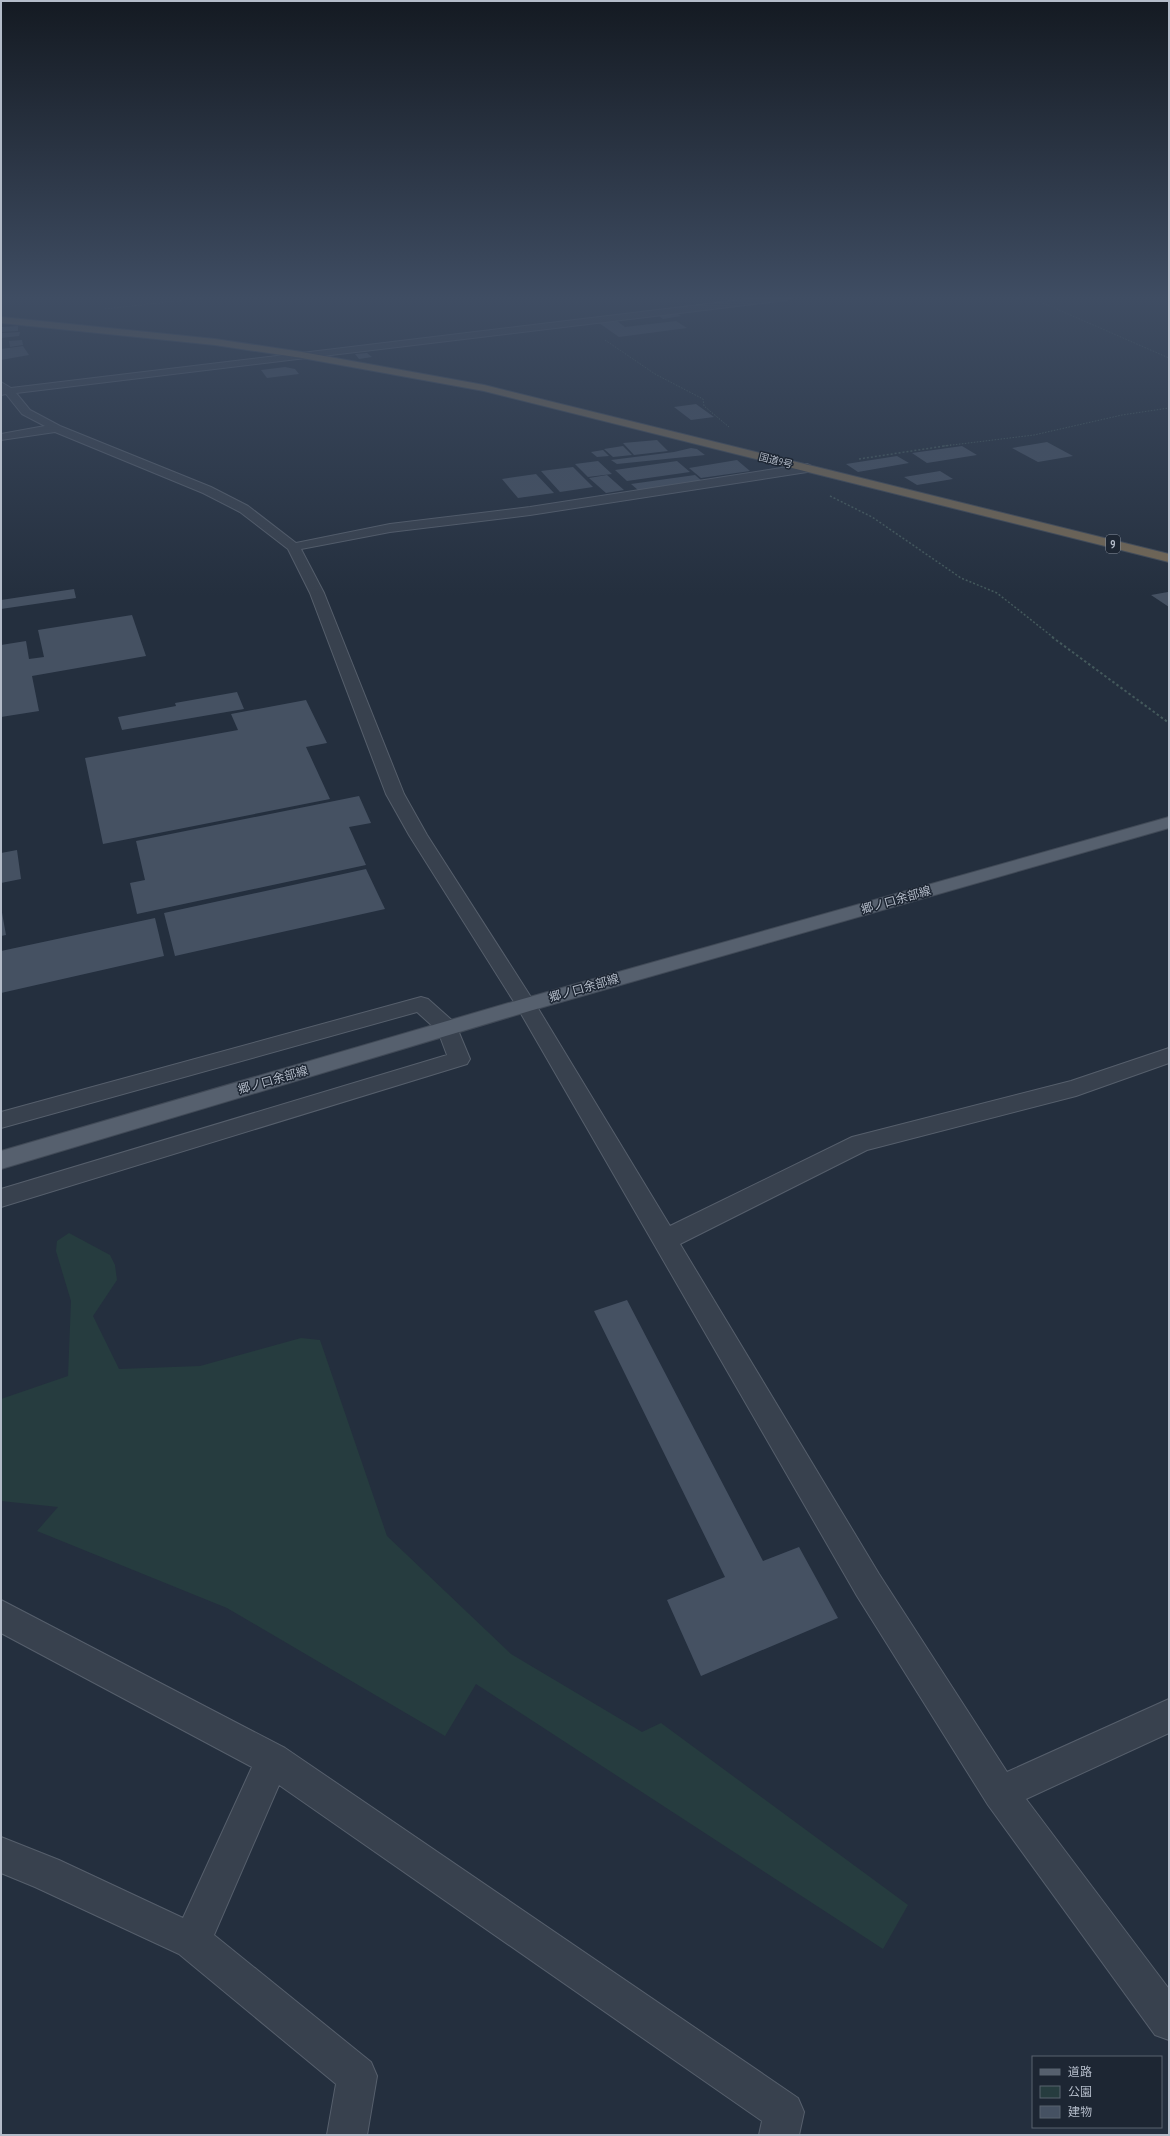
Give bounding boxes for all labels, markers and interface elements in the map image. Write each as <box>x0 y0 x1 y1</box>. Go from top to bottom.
street label: 国道9号 <box>758 450 794 471</box>
road number: 9 <box>1106 535 1120 553</box>
street label: 郷ノ口余部線 <box>859 882 933 917</box>
street label: 郷ノ口余部線 <box>547 970 621 1005</box>
street label: 郷ノ口余部線 <box>236 1062 310 1097</box>
legend <box>1032 2056 1162 2128</box>
text: 道路 <box>1068 2064 1092 2079</box>
text: 公園 <box>1068 2084 1092 2099</box>
text: 建物 <box>1068 2104 1092 2119</box>

